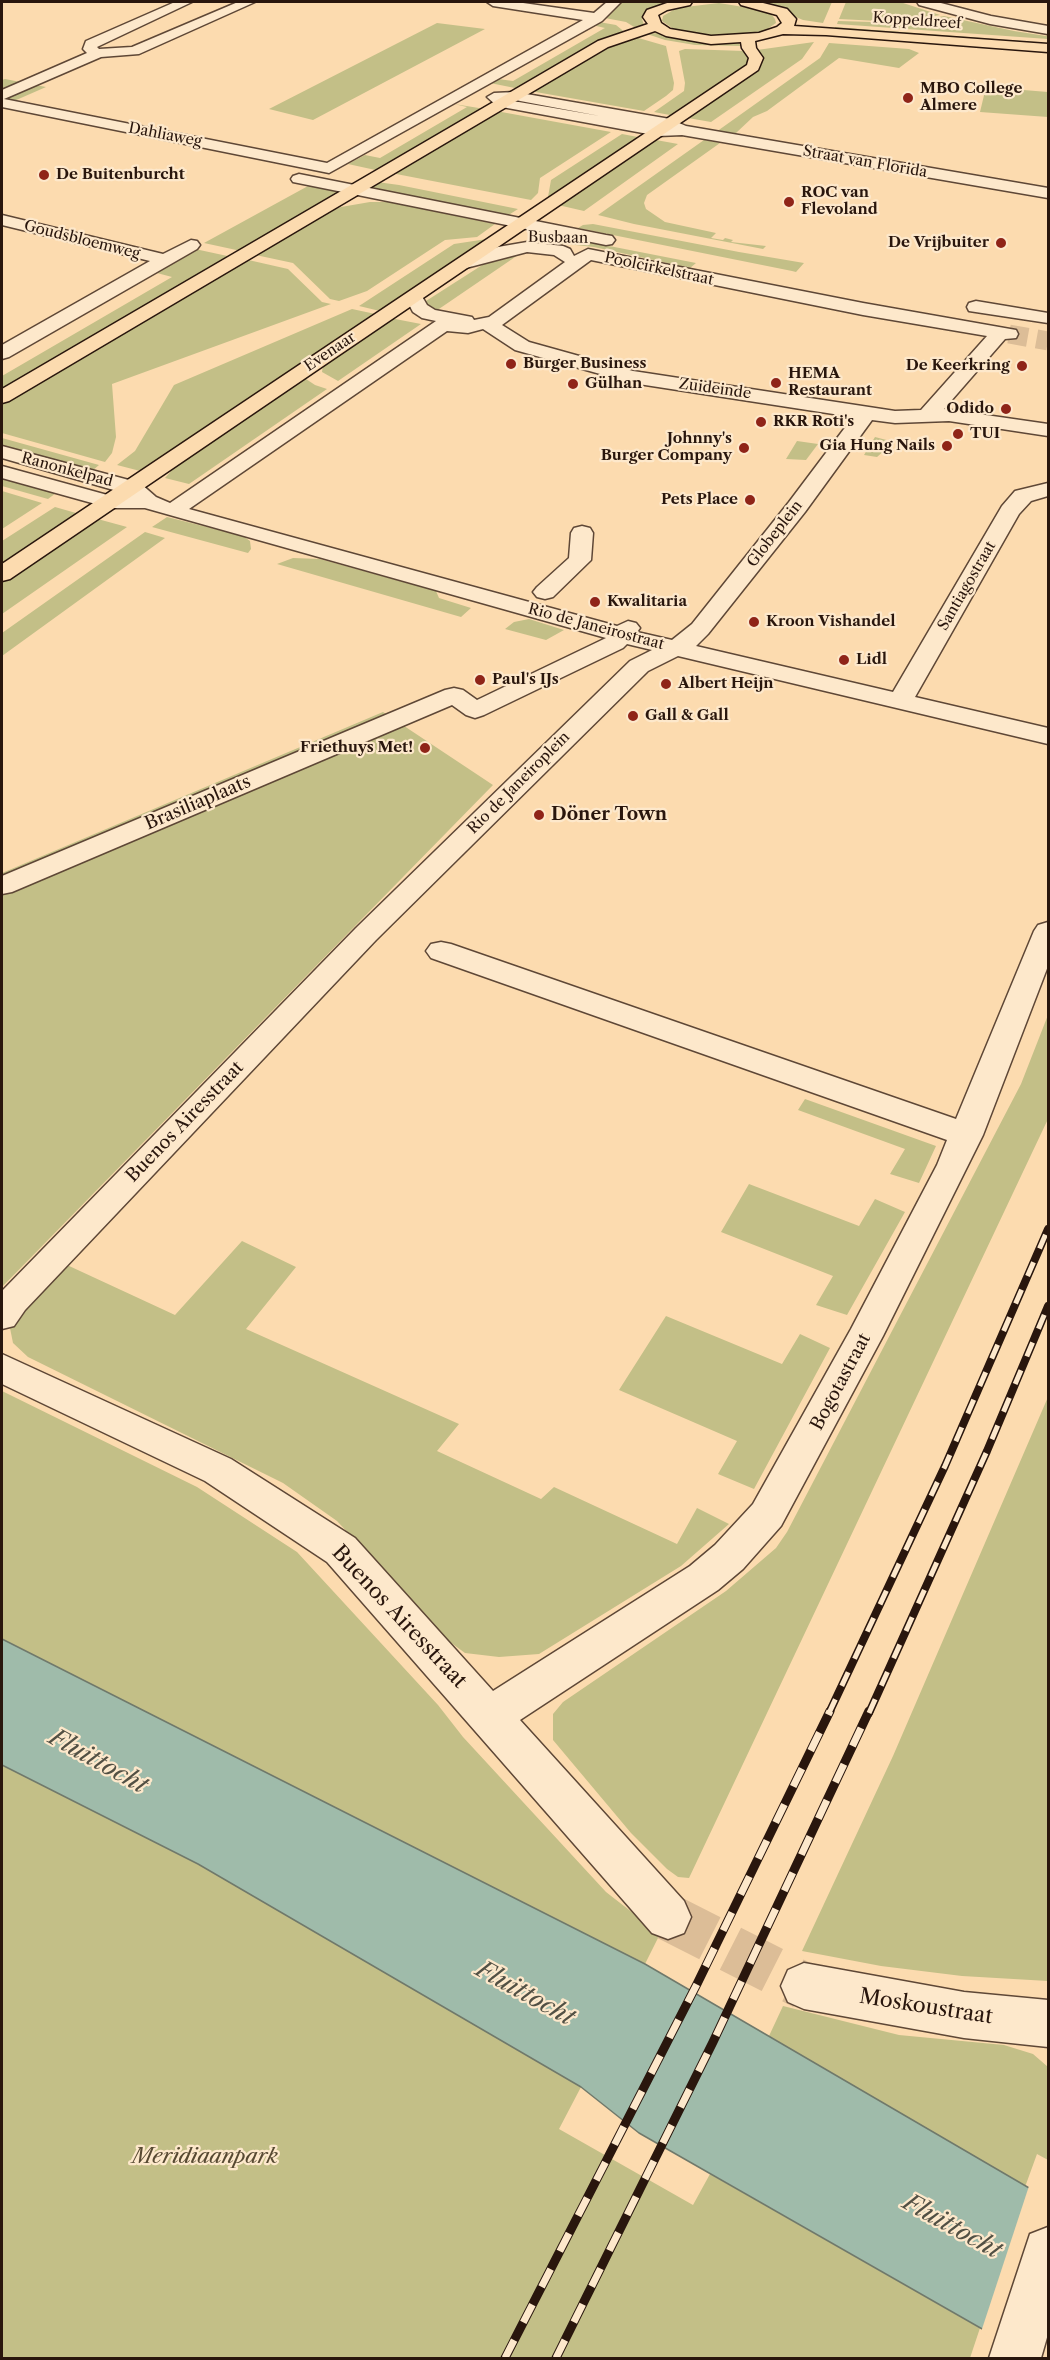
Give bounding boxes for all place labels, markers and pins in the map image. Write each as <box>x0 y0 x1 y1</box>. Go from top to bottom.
place label: MBO College Almere <box>920 80 1022 115</box>
marker: MBO College Almere <box>901 91 915 105</box>
place label: De Buitenburcht <box>56 166 185 184</box>
marker: De Buitenburcht <box>37 168 51 182</box>
place label: ROC van Flevoland <box>801 184 878 219</box>
marker: ROC van Flevoland <box>782 195 796 209</box>
place label: De Vrijbuiter <box>888 234 989 252</box>
marker: De Vrijbuiter <box>994 236 1008 250</box>
place label: Burger Business <box>523 355 647 373</box>
marker: Burger Business <box>504 357 518 371</box>
place label: De Keerkring <box>906 357 1010 375</box>
marker: De Keerkring <box>1015 359 1029 373</box>
place label: HEMA Restaurant <box>788 365 872 400</box>
place label: Gülhan <box>585 375 642 393</box>
marker: HEMA Restaurant <box>769 376 783 390</box>
marker: Gülhan <box>566 377 580 391</box>
place label: Odido <box>946 400 994 418</box>
marker: Odido <box>999 402 1013 416</box>
place label: RKR Roti's <box>773 413 854 431</box>
marker: RKR Roti's <box>754 415 768 429</box>
place label: TUI <box>970 425 1000 443</box>
marker: TUI <box>951 427 965 441</box>
place label: Johnny's Burger Company <box>601 430 732 465</box>
place label: Gia Hung Nails <box>820 437 935 455</box>
marker: Gia Hung Nails <box>940 439 954 453</box>
marker: Johnny's Burger Company <box>737 441 751 455</box>
place label: Pets Place <box>661 491 738 509</box>
marker: Pets Place <box>743 493 757 507</box>
place label: Kwalitaria <box>607 593 687 611</box>
marker: Kwalitaria <box>588 595 602 609</box>
place label: Kroon Vishandel <box>766 613 896 631</box>
marker: Kroon Vishandel <box>747 615 761 629</box>
place label: Lidl <box>856 651 887 669</box>
marker: Lidl <box>837 653 851 667</box>
place label: Paul's IJs <box>492 671 559 689</box>
marker: Paul's IJs <box>473 673 487 687</box>
place label: Albert Heijn <box>678 675 774 693</box>
marker: Albert Heijn <box>659 677 673 691</box>
place label: Gall & Gall <box>645 707 729 725</box>
marker: Gall & Gall <box>626 709 640 723</box>
place label: Friethuys Met! <box>300 739 413 757</box>
marker: Friethuys Met! <box>418 741 432 755</box>
place label: Döner Town <box>551 804 667 826</box>
marker: Döner Town <box>532 808 546 822</box>

